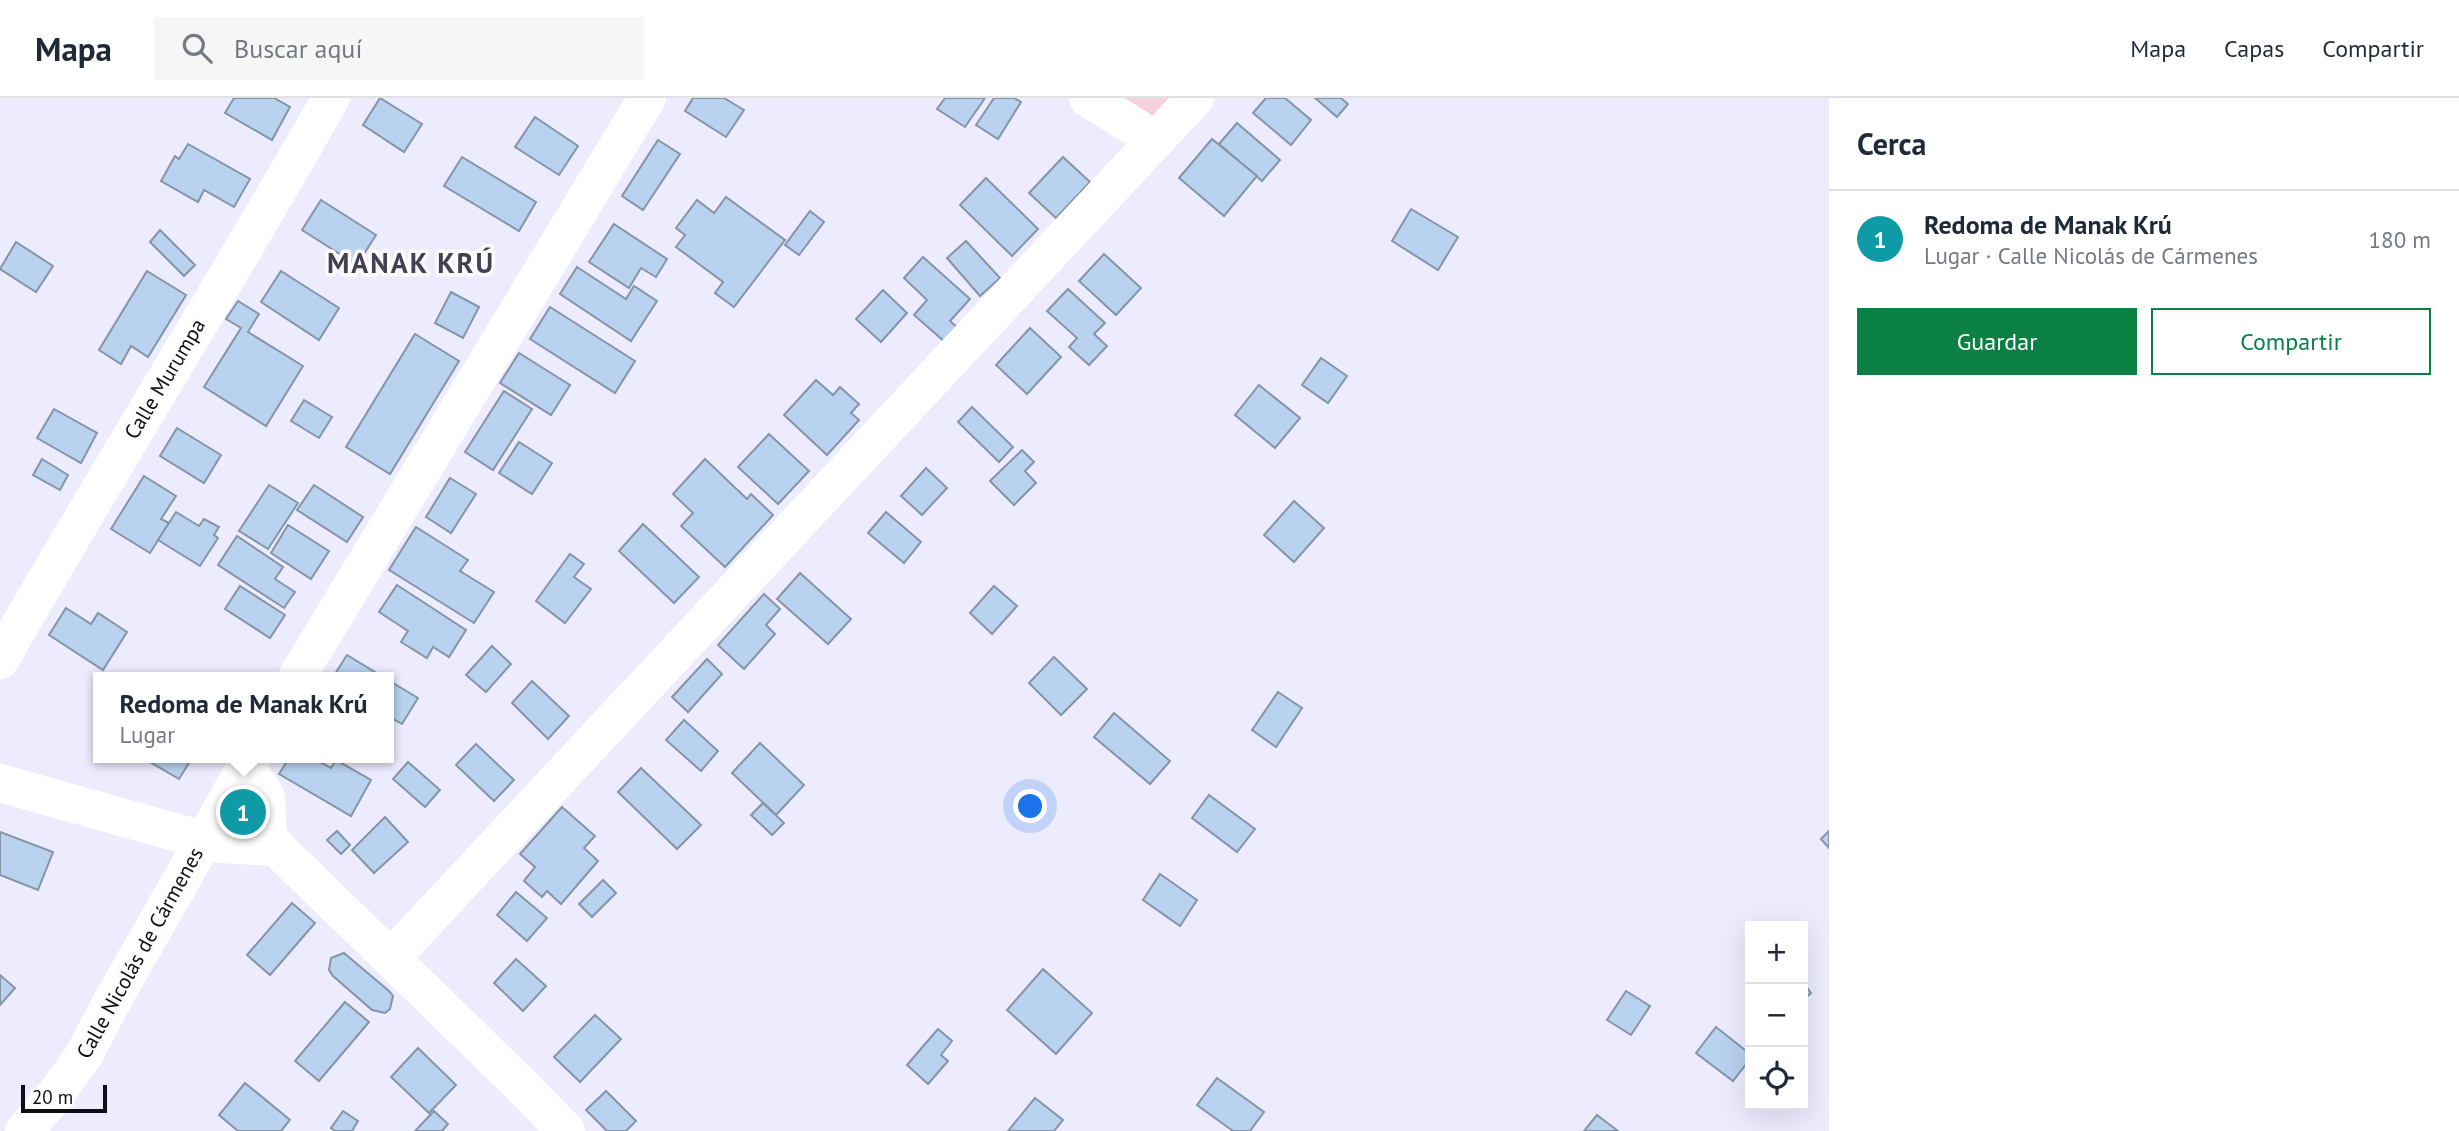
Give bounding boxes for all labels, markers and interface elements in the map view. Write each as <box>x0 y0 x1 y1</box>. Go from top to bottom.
search box <box>154 17 644 80</box>
text: Mapa <box>35 27 112 70</box>
icon: search <box>178 29 216 67</box>
text: Buscar aquí <box>234 32 362 65</box>
text: Mapa <box>2130 33 2186 64</box>
text: Capas <box>2224 33 2284 64</box>
text: Compartir <box>2322 33 2424 64</box>
text: Cerca <box>1857 124 1926 163</box>
text: Redoma de Manak Krú <box>1924 208 2172 241</box>
text: 1 <box>1873 225 1887 254</box>
text: 180 m <box>2369 225 2431 254</box>
text: Lugar · Calle Nicolás de Cármenes <box>1924 241 2258 270</box>
district label: MANAK KRÚ <box>327 244 495 281</box>
button: Guardar <box>1857 308 2137 375</box>
button: Compartir <box>2151 308 2431 375</box>
street label: Calle Murumpa <box>118 314 211 444</box>
popup <box>93 672 394 763</box>
text: Redoma de Manak Krú <box>120 687 367 720</box>
text: Lugar <box>120 720 175 749</box>
pin: 1 <box>220 786 266 838</box>
your location <box>1013 789 1047 823</box>
street label: Calle Nicolás de Cármenes <box>70 842 209 1063</box>
map controls <box>1745 921 1808 1110</box>
button: + <box>1745 921 1808 984</box>
button: − <box>1745 984 1808 1047</box>
button: locate <box>1745 1047 1808 1110</box>
scale bar <box>21 1082 107 1114</box>
text: 20 m <box>32 1085 73 1109</box>

